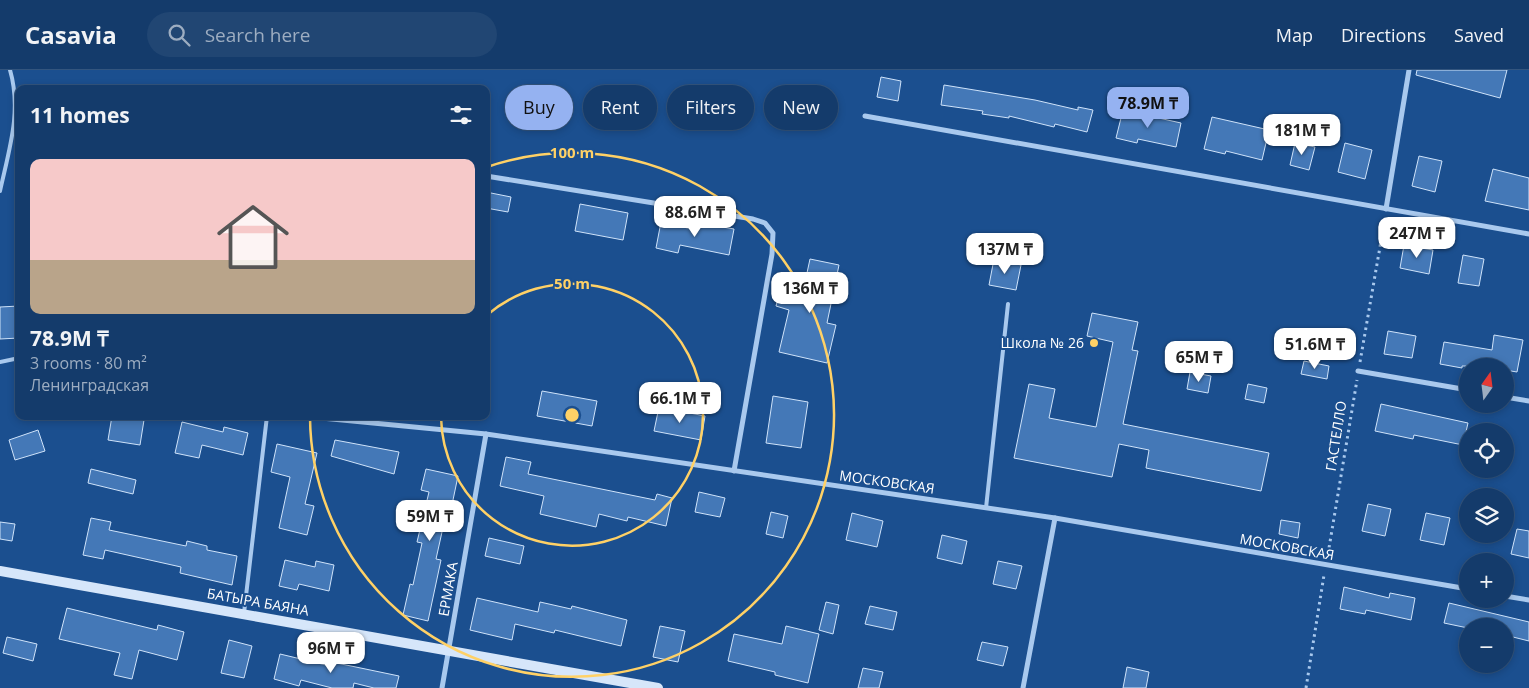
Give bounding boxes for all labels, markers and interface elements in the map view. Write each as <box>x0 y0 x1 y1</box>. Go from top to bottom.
search box <box>147 12 497 57</box>
text: Casavia <box>25 18 117 51</box>
icon: search <box>165 21 193 49</box>
text: Search here <box>205 22 311 48</box>
text: Map <box>1276 23 1313 47</box>
text: Directions <box>1341 23 1426 47</box>
text: Saved <box>1454 23 1504 47</box>
chip: Buy <box>505 85 573 130</box>
chip: Rent <box>583 85 657 130</box>
chip: Filters <box>667 85 754 130</box>
chip: New <box>764 85 838 130</box>
pin: 78.9M ₸ <box>1102 87 1194 129</box>
text: 78.9M ₸ <box>1118 92 1178 114</box>
text: 11 homes <box>30 101 130 129</box>
icon: filters <box>447 101 475 129</box>
pin: 181M ₸ <box>1261 114 1343 156</box>
text: 181M ₸ <box>1274 119 1330 141</box>
text: 100 m <box>550 142 594 162</box>
icon: home <box>208 192 298 282</box>
pin: 88.6M ₸ <box>649 196 741 238</box>
text: 88.6M ₸ <box>665 201 725 223</box>
pin: 247M ₸ <box>1376 216 1458 259</box>
text: 247M ₸ <box>1389 222 1445 244</box>
pin: 137M ₸ <box>964 232 1046 275</box>
text: 137M ₸ <box>977 238 1033 260</box>
pin: 136M ₸ <box>769 272 851 314</box>
text: 50 m <box>554 273 590 293</box>
text: 136M ₸ <box>782 277 838 299</box>
text: 78.9M ₸ <box>30 324 109 352</box>
pin: 51.6M ₸ <box>1269 328 1361 370</box>
place label: Школа № 26 <box>1001 333 1084 352</box>
text: 51.6M ₸ <box>1285 333 1345 355</box>
marker: Школа № 26 <box>1088 337 1100 349</box>
pin: 65M ₸ <box>1164 340 1234 383</box>
text: 65M ₸ <box>1176 346 1222 368</box>
text: 3 rooms · 80 m² <box>30 352 147 374</box>
north arrow <box>1459 358 1514 412</box>
map controls <box>1459 358 1514 673</box>
text: Ленинградская <box>30 374 149 396</box>
pin: 66.1M ₸ <box>634 382 726 424</box>
text: 66.1M ₸ <box>650 387 710 409</box>
street label: ГАСТЕЛЛО <box>1321 399 1350 472</box>
centre of rings <box>563 406 581 424</box>
button: locate <box>1459 423 1514 478</box>
street label: МОСКОВСКАЯ <box>838 465 936 498</box>
button: layers <box>1459 488 1514 543</box>
pin: 59M ₸ <box>395 500 465 542</box>
text: 59M ₸ <box>407 505 453 527</box>
street label: МОСКОВСКАЯ <box>1238 529 1336 564</box>
button: + <box>1459 553 1514 608</box>
street label: ЕРМАКА <box>433 560 462 618</box>
street label: БАТЫРА БАЯНА <box>206 583 311 620</box>
button: − <box>1459 618 1514 673</box>
pin: 96M ₸ <box>296 632 366 674</box>
text: 96M ₸ <box>308 637 354 659</box>

